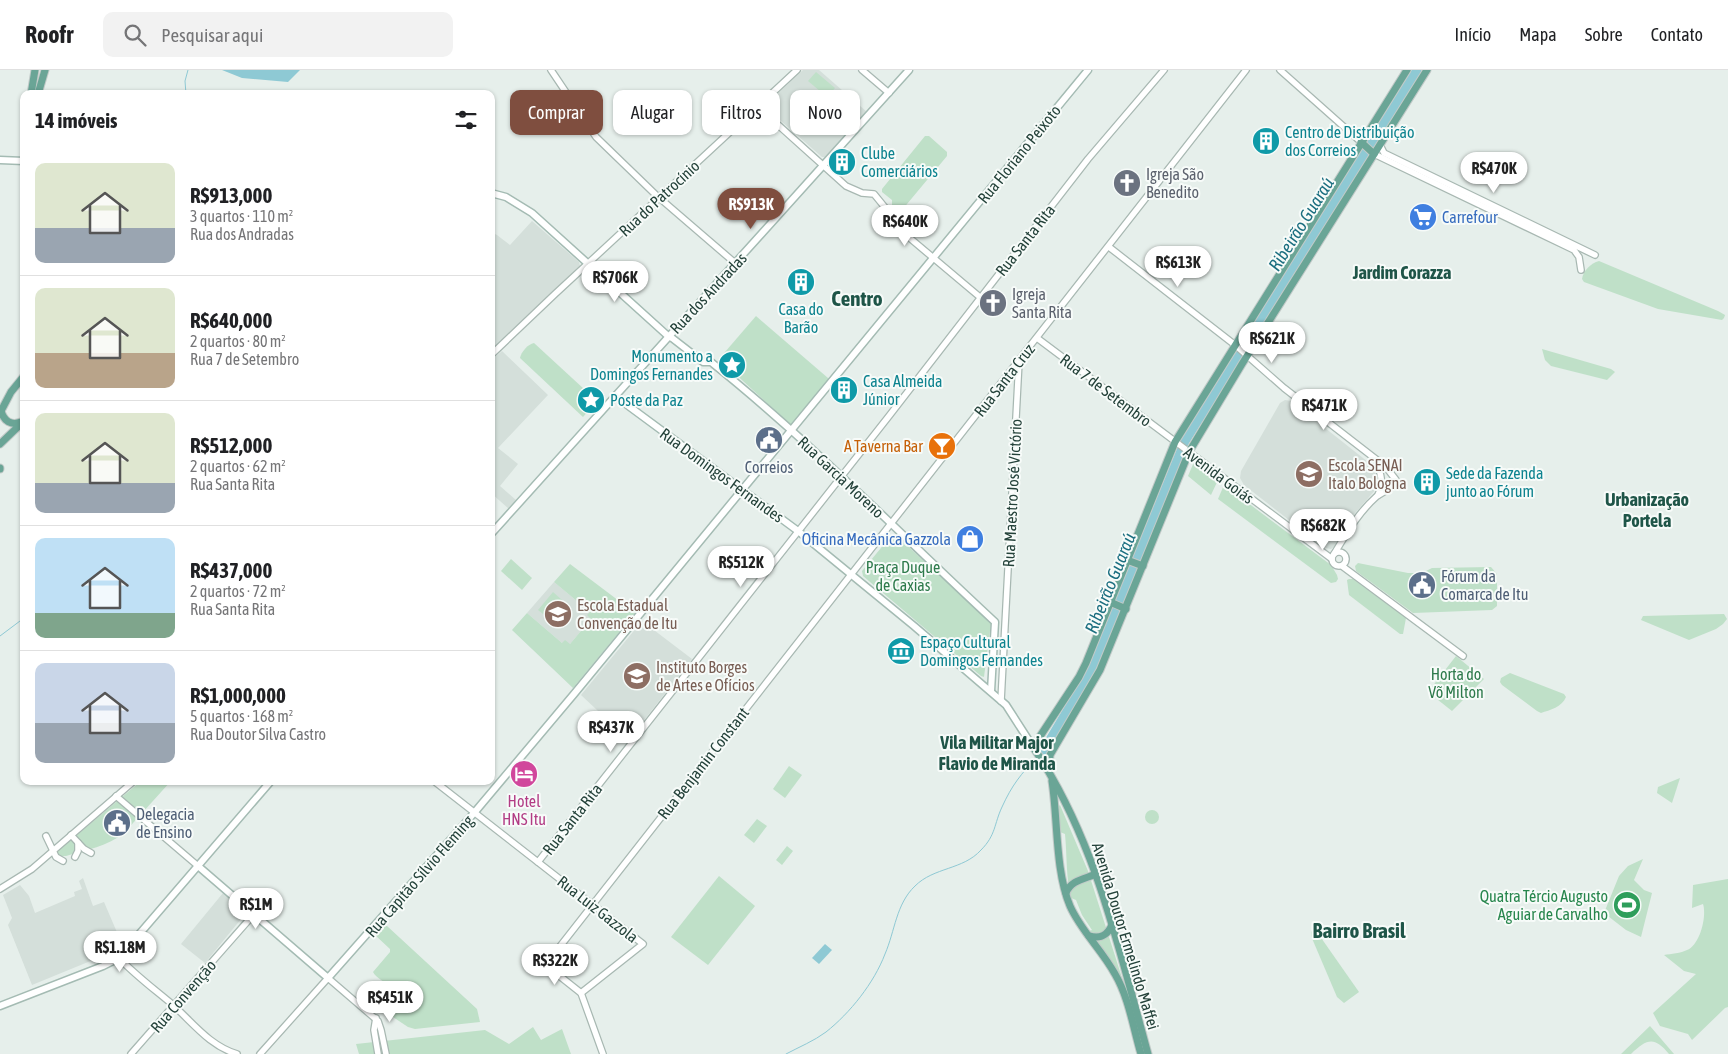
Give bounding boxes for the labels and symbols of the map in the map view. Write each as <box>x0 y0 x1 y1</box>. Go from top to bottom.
street label: Rua Floriano Peixoto <box>974 101 1064 207</box>
place label: Centro de Distribuição dos Correios <box>1285 123 1414 159</box>
building icon: Centro de Distribuição dos Correios <box>1251 126 1281 156</box>
place label: Clube Comerciários <box>861 144 938 180</box>
building icon: Clube Comerciários <box>827 147 857 177</box>
pin: R$470K <box>1453 152 1535 194</box>
street label: Rua do Patrocínio <box>615 156 703 240</box>
place label: Igreja São Benedito <box>1146 165 1204 201</box>
church icon: Igreja São Benedito <box>1112 168 1142 198</box>
water label: Ribeirão Guaraú <box>1264 173 1338 275</box>
pin: R$913K <box>710 188 792 230</box>
street label: Rua Santa Rita <box>992 201 1058 279</box>
supermarket icon: Carrefour <box>1408 202 1438 232</box>
pin: R$640K <box>864 204 946 247</box>
place label: Carrefour <box>1442 208 1498 226</box>
pin: R$613K <box>1137 246 1219 288</box>
street label: Rua dos Andradas <box>666 249 750 337</box>
pin: R$706K <box>574 260 656 303</box>
district label: Jardim Corazza <box>1352 262 1451 283</box>
building icon: Casa do Barão <box>786 267 816 297</box>
place label: Igreja Santa Rita <box>1012 285 1072 321</box>
district label: Centro <box>831 286 883 310</box>
church icon: Igreja Santa Rita <box>978 288 1008 318</box>
place label: Casa do Barão <box>778 300 824 336</box>
pin: R$621K <box>1231 322 1313 364</box>
street label: Rua Santa Cruz <box>970 340 1038 420</box>
place label: Monumento a Domingos Fernandes <box>590 347 713 384</box>
place icon: Monumento a Domingos Fernandes <box>717 350 747 380</box>
street label: Rua 7 de Setembro <box>1057 350 1155 430</box>
place label: Casa Almeida Júnior <box>863 372 943 408</box>
building icon: Casa Almeida Júnior <box>829 375 859 405</box>
place icon: Poste da Paz <box>576 385 606 415</box>
pin: R$471K <box>1283 388 1365 431</box>
place label: Poste da Paz <box>610 391 683 409</box>
street label: Rua Maestro José Victório <box>999 418 1025 568</box>
street label: Rua Domingos Fernandes <box>656 424 788 527</box>
public building icon: Correios <box>754 425 784 455</box>
bar icon: A Taverna Bar <box>927 431 957 461</box>
street label: Rua Garcia Moreno <box>794 433 888 521</box>
place label: A Taverna Bar <box>844 437 923 455</box>
street label: Avenida Goiás <box>1180 443 1258 507</box>
place label: Escola SENAI Italo Bologna <box>1328 456 1407 493</box>
place label: Correios <box>745 458 793 476</box>
school or university icon: Escola SENAI Italo Bologna <box>1294 459 1324 489</box>
place label: Sede da Fazenda junto ao Fórum <box>1445 464 1543 501</box>
building icon: Sede da Fazenda junto ao Fórum <box>1412 467 1442 497</box>
district label: Urbanização Portela <box>1605 489 1689 531</box>
pin: R$682K <box>1282 508 1364 551</box>
shop icon: Oficina Mecânica Gazzola <box>955 524 985 554</box>
water label: Ribeirão Guaraú <box>1080 529 1140 636</box>
place label: Oficina Mecânica Gazzola <box>802 530 951 548</box>
pin: R$512K <box>700 546 782 588</box>
park label: Praça Duque de Caxias <box>866 558 940 594</box>
place label: Fórum da Comarca de Itu <box>1441 567 1528 603</box>
public building icon: Fórum da Comarca de Itu <box>1407 570 1437 600</box>
place label: Escola Estadual Convenção de Itu <box>577 596 677 633</box>
school or university icon: Escola Estadual Convenção de Itu <box>543 599 573 629</box>
place label: Espaço Cultural Domingos Fernandes <box>920 633 1043 670</box>
museum icon: Espaço Cultural Domingos Fernandes <box>886 636 916 666</box>
place label: Instituto Borges de Artes e Ofícios <box>656 658 755 694</box>
school or university icon: Instituto Borges de Artes e Ofícios <box>622 661 652 691</box>
park label: Horta do Võ Milton <box>1428 665 1484 701</box>
street label: Rua Benjamin Constant <box>654 703 753 823</box>
pin: R$437K <box>570 710 652 753</box>
district label: Vila Militar Major Flavio de Miranda <box>938 732 1056 774</box>
hotel icon: Hotel HNS Itu <box>509 759 539 789</box>
street label: Rua Santa Rita <box>539 780 605 858</box>
place label: Hotel HNS Itu <box>502 792 546 828</box>
place label: Delegacia de Ensino <box>136 805 195 841</box>
public building icon: Delegacia de Ensino <box>102 808 132 838</box>
street label: Rua Capitão Sílvio Fleming <box>361 811 478 941</box>
street label: Avenida Doutor Ermelindo Maffei <box>1089 840 1163 1032</box>
street label: Rua Luiz Gazzola <box>554 872 642 946</box>
place label: Quatra Tércio Augusto Aguiar de Carvalho <box>1480 887 1608 924</box>
pin: R$1M <box>226 888 286 930</box>
sports icon: Quatra Tércio Augusto Aguiar de Carvalho <box>1612 890 1642 920</box>
district label: Bairro Brasil <box>1313 918 1406 942</box>
pin: R$1.18M <box>74 930 166 973</box>
pin: R$322K <box>514 944 596 986</box>
street label: Rua Convenção <box>147 956 220 1037</box>
pin: R$451K <box>349 980 431 1023</box>

